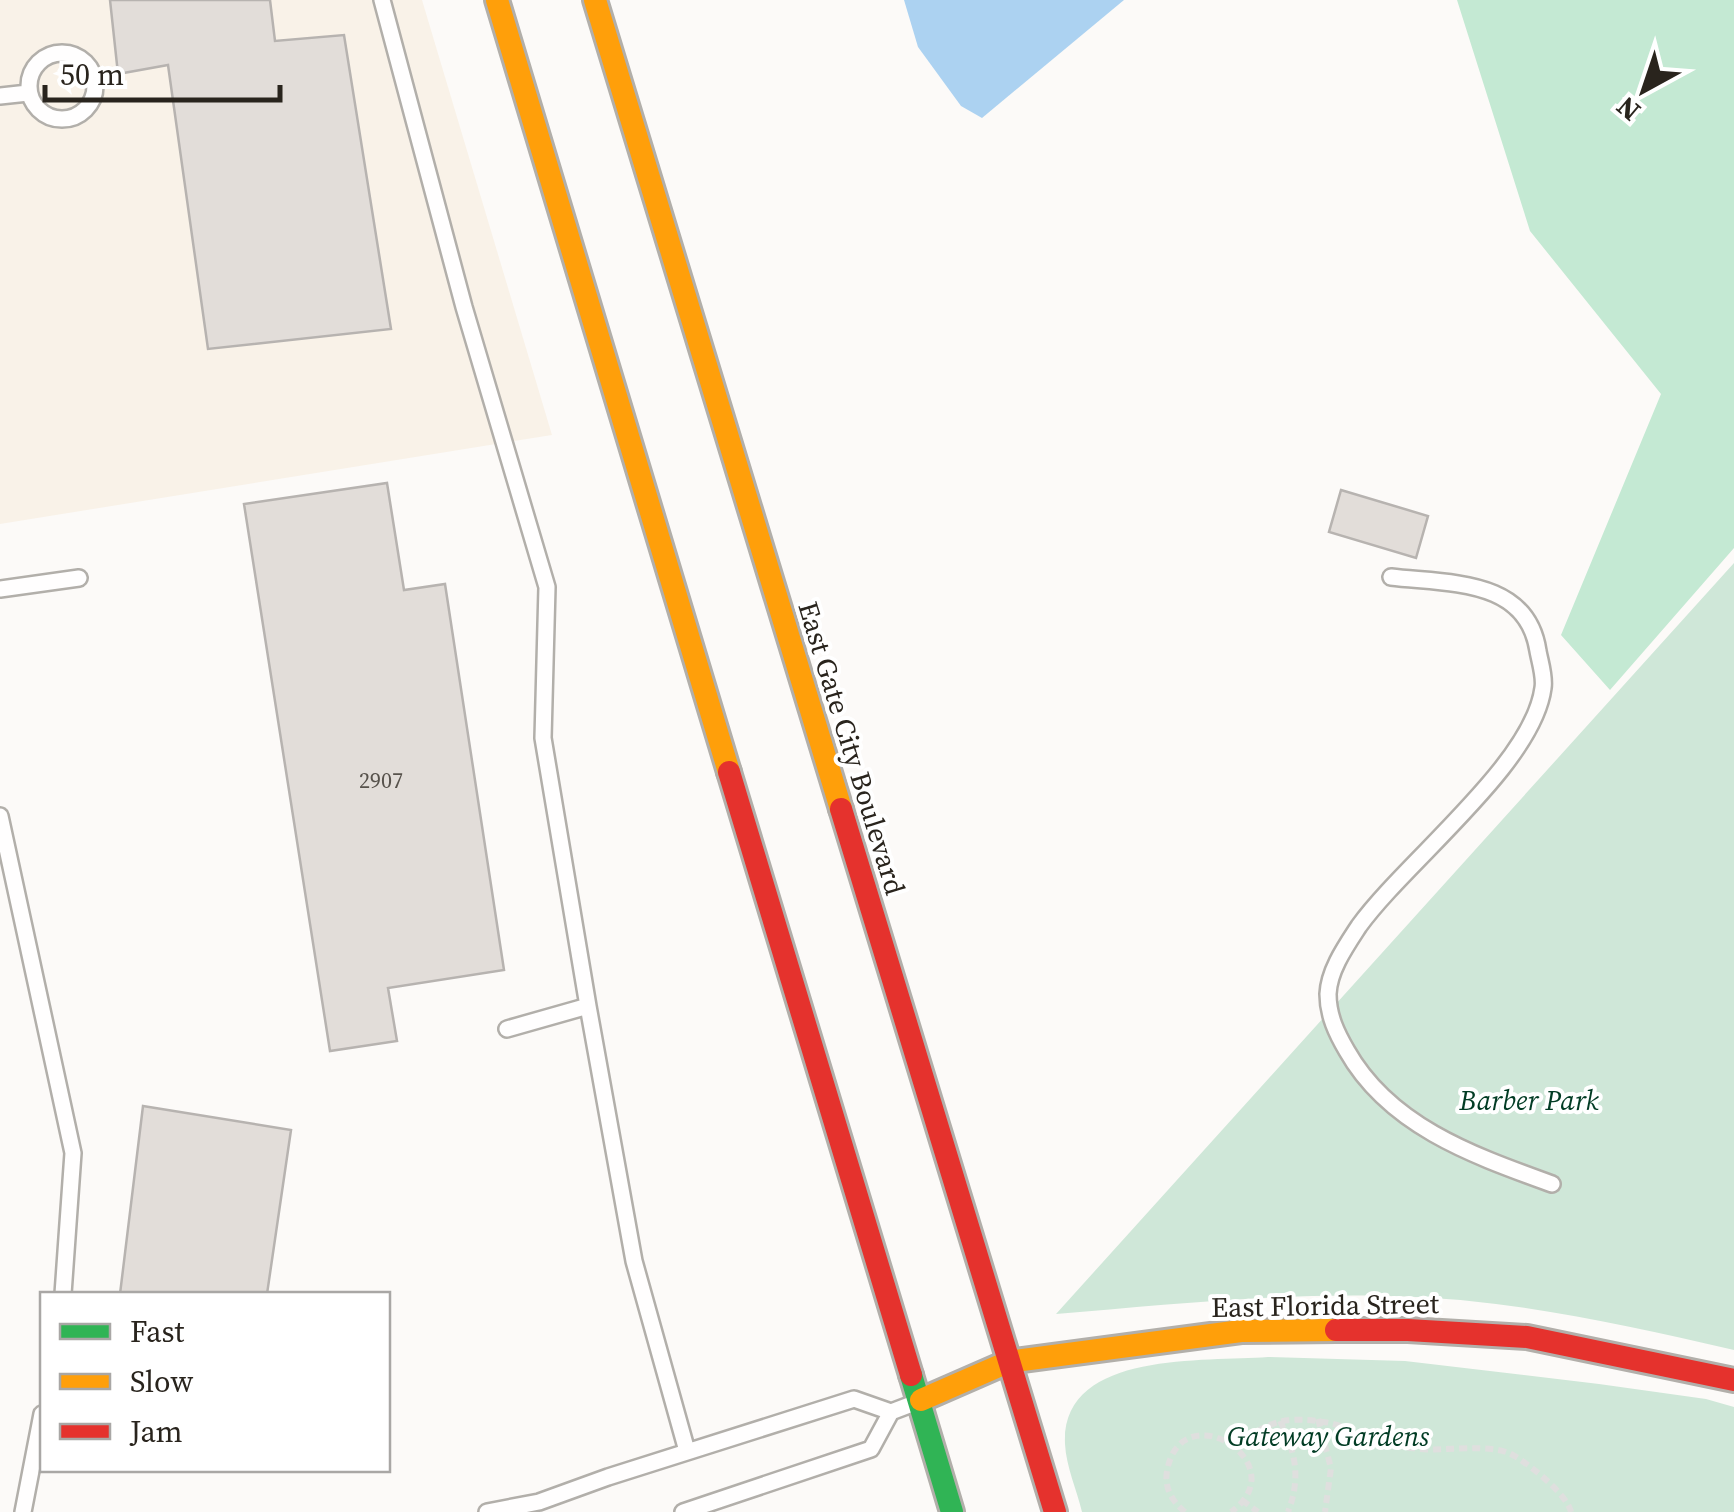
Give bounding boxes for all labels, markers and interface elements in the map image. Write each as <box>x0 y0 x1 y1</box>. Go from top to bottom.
scale bar <box>45 40 280 102</box>
north arrow <box>1594 40 1694 140</box>
text: 50 m <box>60 54 124 95</box>
text: N <box>1608 88 1648 130</box>
street label: East Gate City Boulevard <box>789 597 915 899</box>
house number: 2907 <box>359 765 403 795</box>
park label: Barber Park <box>1458 1081 1600 1119</box>
street label: East Florida Street <box>1211 1284 1440 1326</box>
legend <box>40 1292 390 1472</box>
text: Fast <box>130 1311 184 1352</box>
text: Slow <box>130 1361 193 1402</box>
text: Jam <box>129 1411 183 1452</box>
park label: Gateway Gardens <box>1227 1417 1430 1455</box>

